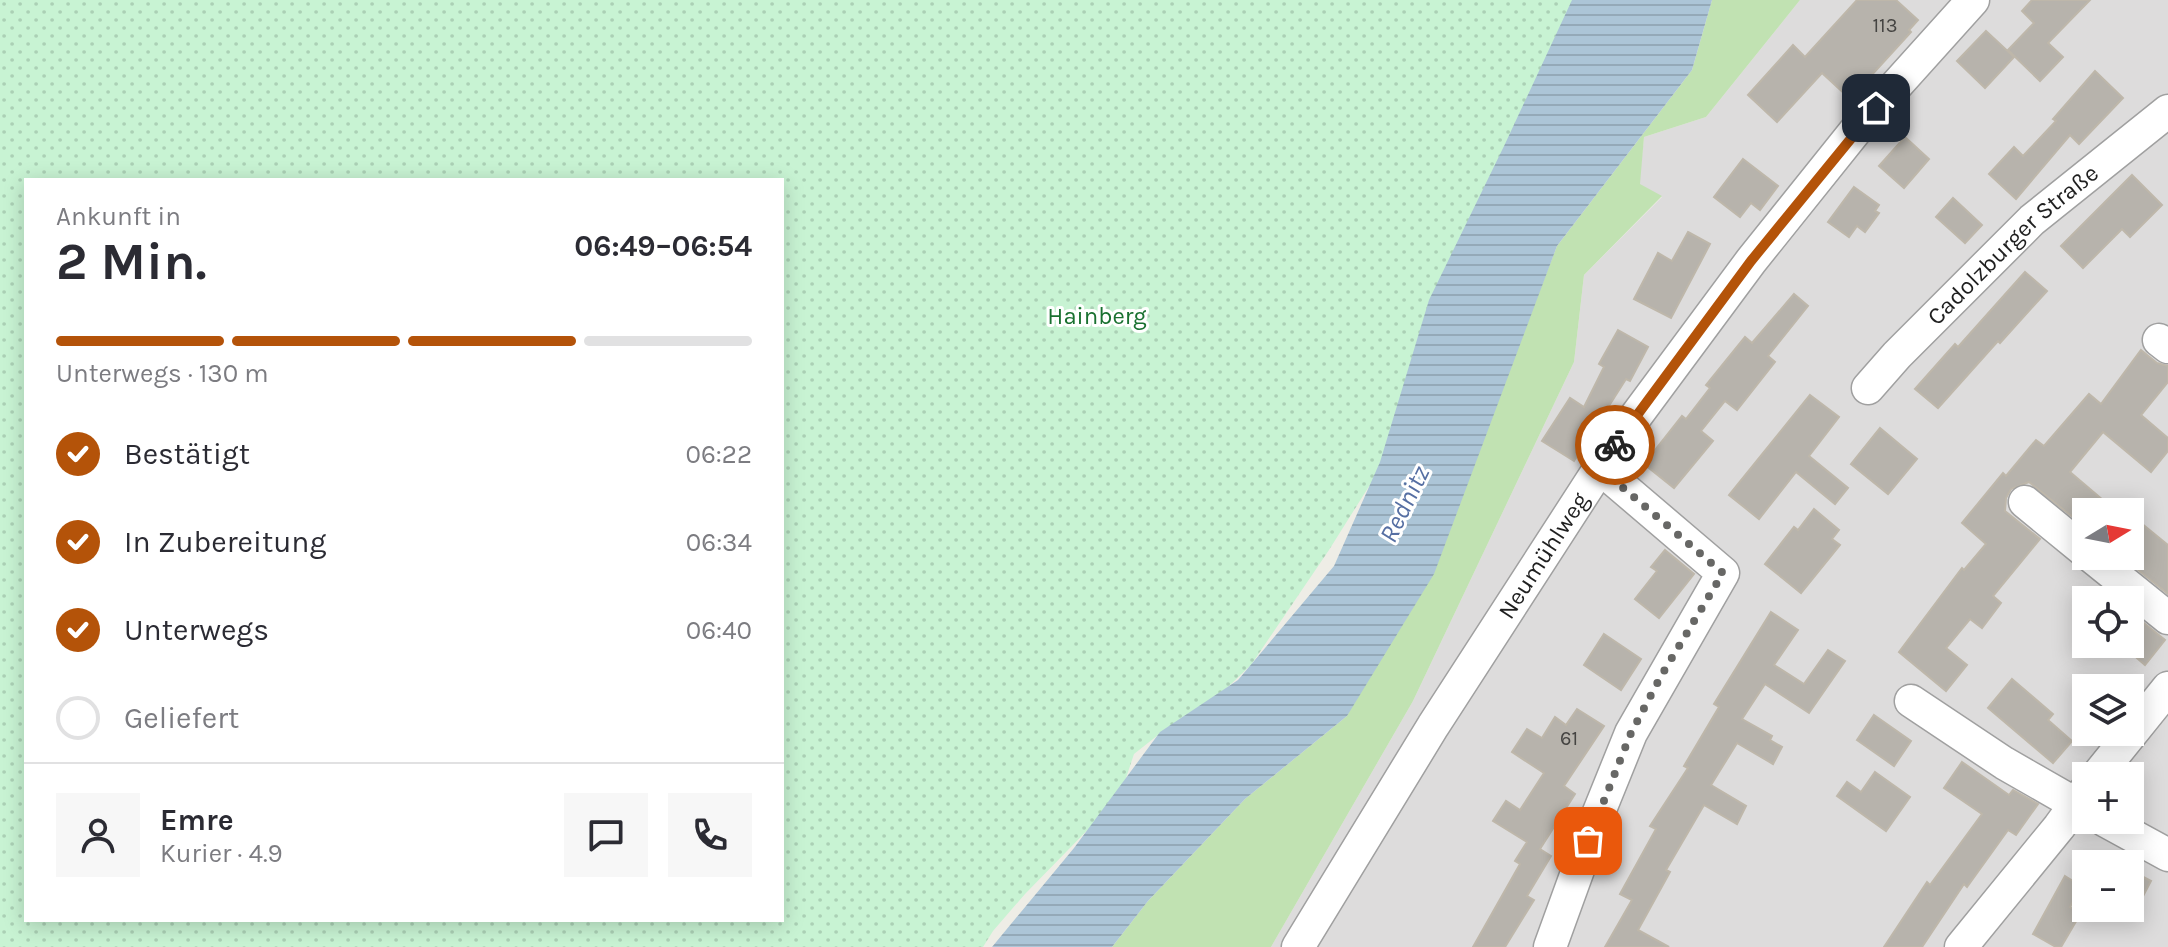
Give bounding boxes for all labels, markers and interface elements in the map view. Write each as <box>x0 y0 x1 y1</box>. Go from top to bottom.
house number: 113 <box>1872 14 1898 37</box>
pin <box>1842 74 1910 142</box>
icon: home <box>1854 86 1898 130</box>
street label: Cadolzburger Straße <box>1921 159 2104 331</box>
text: Ankunft in <box>56 201 181 232</box>
text: 06:49–06:54 <box>574 228 752 264</box>
text: 2 Min. <box>56 231 207 292</box>
park label: Hainberg <box>1047 302 1147 330</box>
text: Unterwegs · 130 m <box>56 358 269 389</box>
courier <box>1575 405 1655 485</box>
icon: bike <box>1593 423 1637 467</box>
icon: check <box>56 432 100 476</box>
text: Bestätigt <box>124 436 250 472</box>
text: 06:22 <box>686 439 752 470</box>
water label: Rednitz <box>1373 460 1437 548</box>
street label: Neumühlweg <box>1492 487 1595 624</box>
north arrow <box>2072 498 2144 570</box>
map controls <box>2072 498 2144 922</box>
icon: check <box>56 520 100 564</box>
text: In Zubereitung <box>124 524 326 560</box>
text: 06:34 <box>686 527 752 558</box>
button: locate <box>2072 586 2144 658</box>
icon: check <box>56 608 100 652</box>
text: Unterwegs <box>124 612 269 648</box>
text: 06:40 <box>686 615 752 646</box>
button: layers <box>2072 674 2144 746</box>
text: Geliefert <box>124 700 239 736</box>
house number: 61 <box>1560 727 1578 750</box>
button: + <box>2072 762 2144 834</box>
button: person <box>56 793 140 877</box>
button: chat <box>564 793 648 877</box>
button: phone <box>668 793 752 877</box>
text: Emre <box>160 802 234 838</box>
pin <box>1554 807 1622 875</box>
icon: bag <box>1566 819 1610 863</box>
text: Kurier · 4.9 <box>160 838 283 869</box>
button: − <box>2072 850 2144 922</box>

